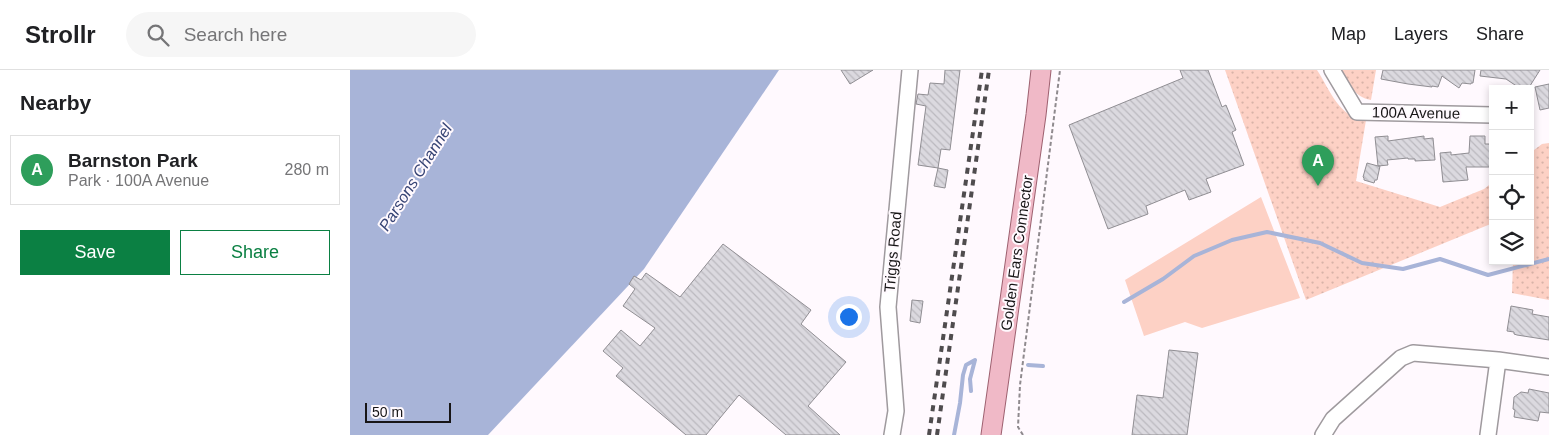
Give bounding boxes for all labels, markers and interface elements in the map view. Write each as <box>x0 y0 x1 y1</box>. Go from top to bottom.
search box <box>126 12 476 57</box>
text: Strollr <box>25 21 96 48</box>
icon: search <box>144 21 172 49</box>
text: Search here <box>184 24 287 45</box>
text: Map <box>1331 24 1366 44</box>
text: Layers <box>1394 24 1448 44</box>
text: Share <box>1476 24 1524 44</box>
map controls <box>1489 85 1534 265</box>
button: + <box>1489 85 1534 130</box>
text: Nearby <box>20 91 91 114</box>
street label: 100A Avenue <box>1372 103 1460 122</box>
water label: Parsons Channel <box>376 120 455 234</box>
button: − <box>1489 130 1534 175</box>
pin: A <box>1302 145 1334 186</box>
text: Barnston Park <box>68 150 198 171</box>
text: A <box>31 161 43 178</box>
text: 280 m <box>285 161 329 178</box>
text: Park · 100A Avenue <box>68 172 209 189</box>
street label: Golden Ears Connector <box>997 174 1036 332</box>
button: locate <box>1489 175 1534 220</box>
street label: Triggs Road <box>880 211 905 293</box>
button: layers <box>1489 220 1534 265</box>
button: Save <box>20 230 170 275</box>
button: Share <box>180 230 330 275</box>
your location <box>836 304 862 330</box>
scale bar <box>365 400 451 423</box>
text: 50 m <box>372 404 403 420</box>

